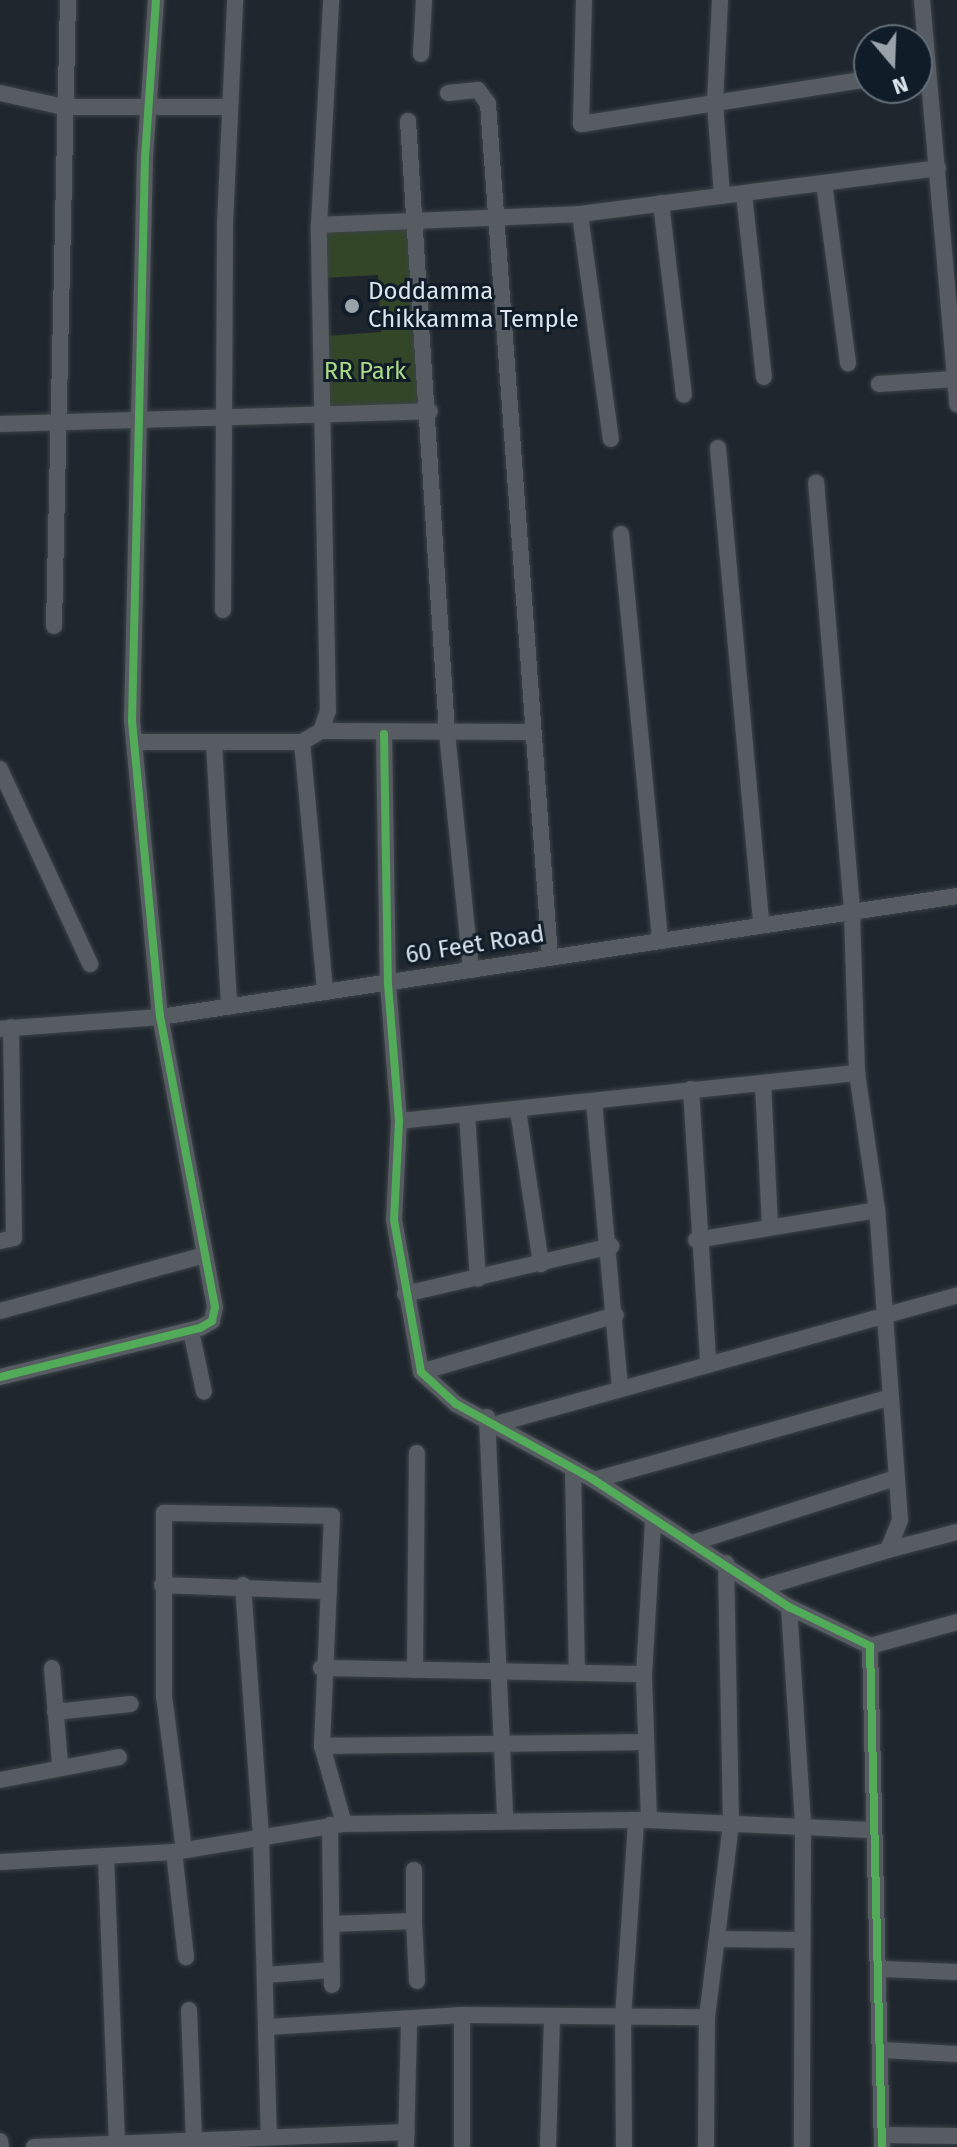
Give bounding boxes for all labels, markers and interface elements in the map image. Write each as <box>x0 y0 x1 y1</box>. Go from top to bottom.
north arrow <box>853 24 933 104</box>
text: N <box>889 70 912 100</box>
place label: Doddamma Chikkamma Temple <box>368 278 579 334</box>
marker: Doddamma Chikkamma Temple <box>343 297 361 315</box>
park label: RR Park <box>324 358 406 386</box>
street label: 60 Feet Road <box>404 920 546 970</box>

